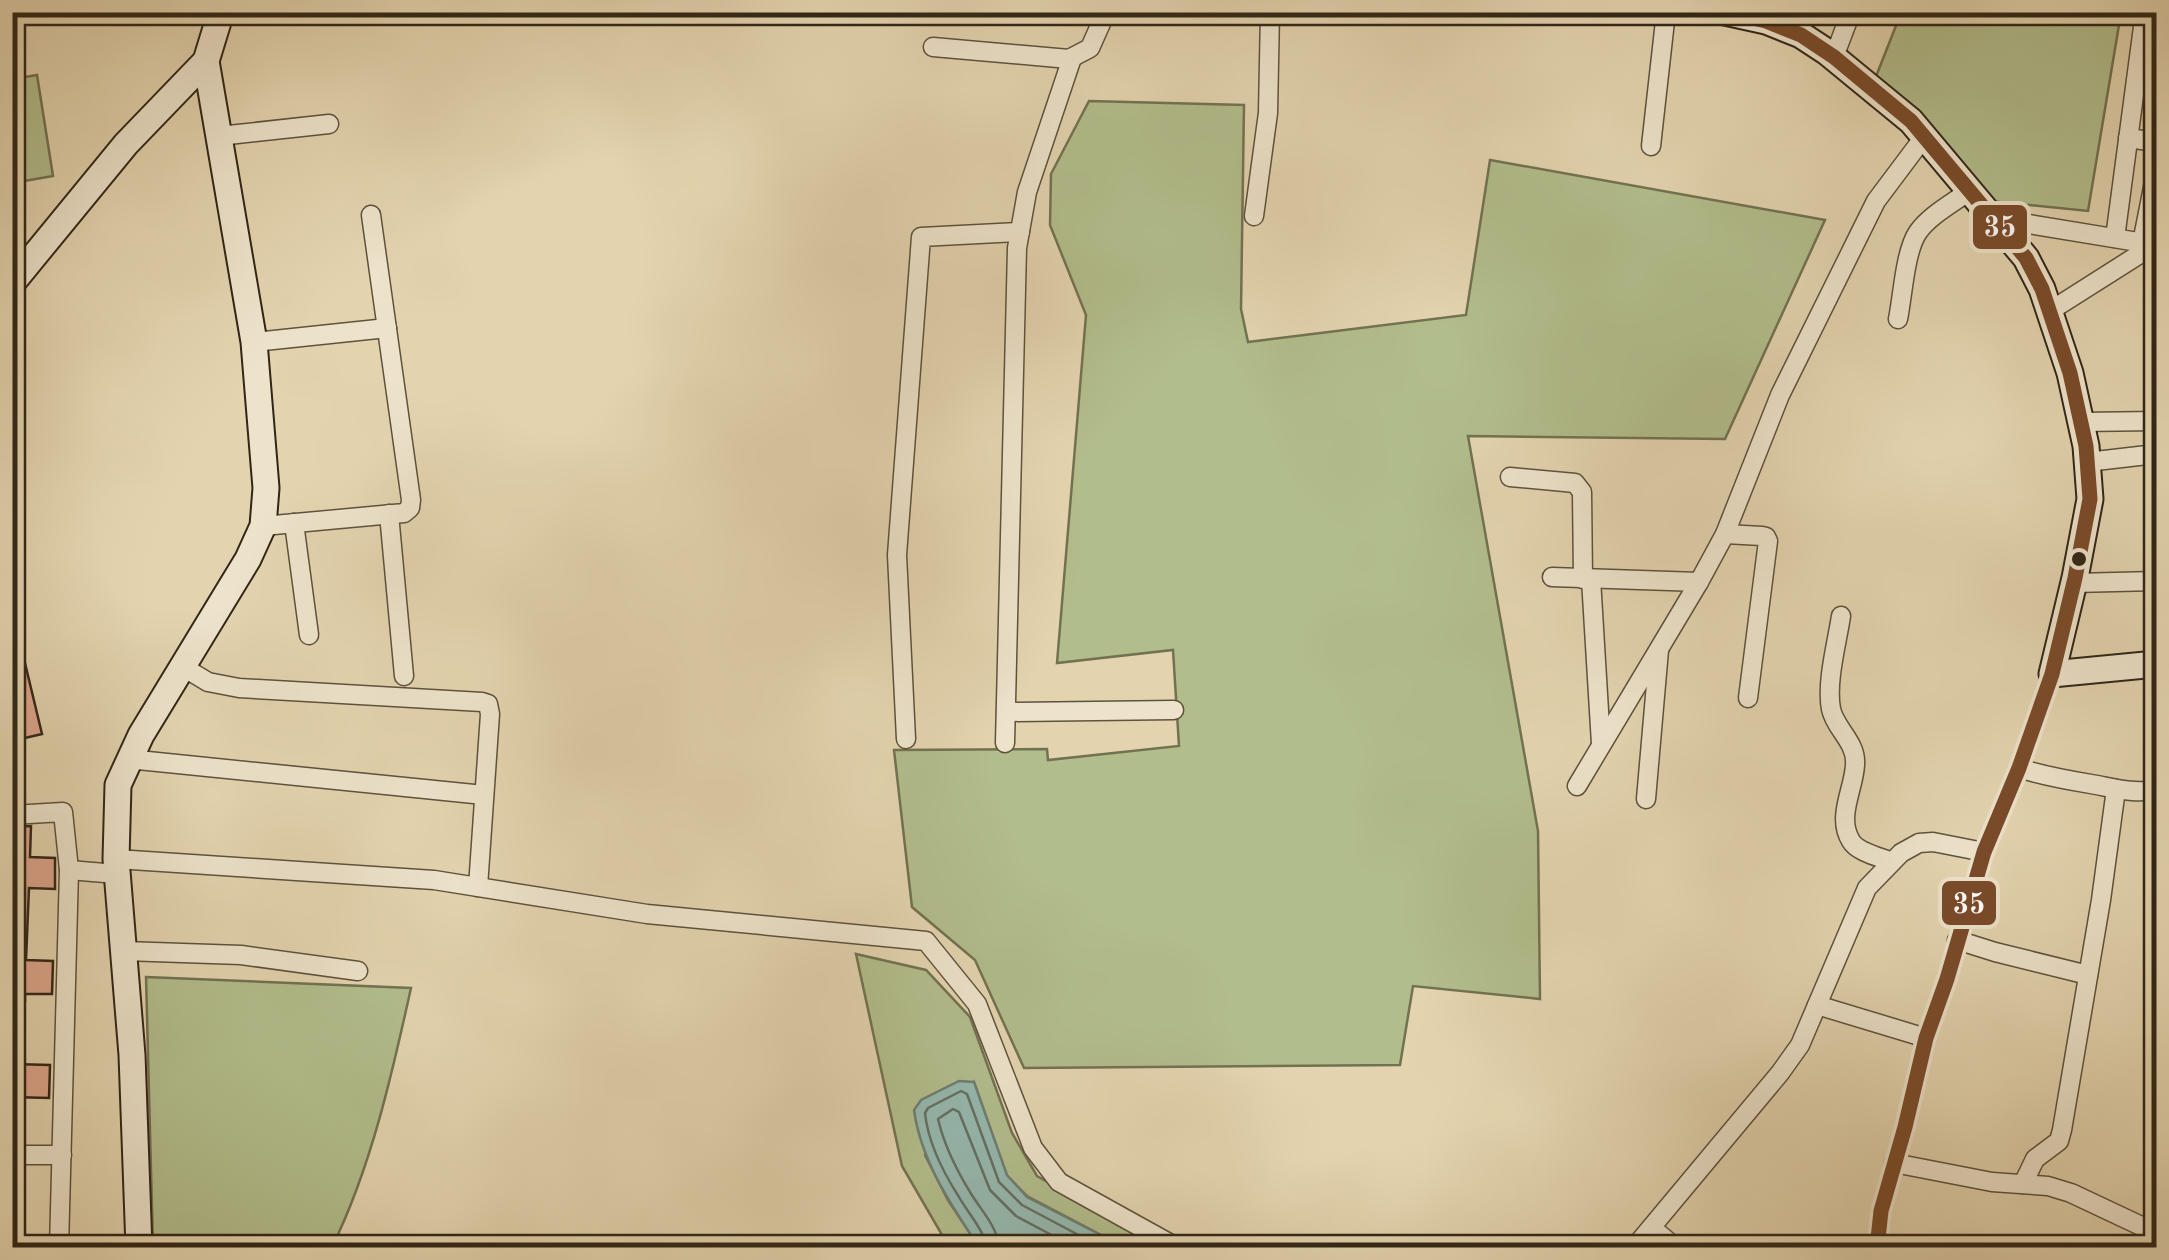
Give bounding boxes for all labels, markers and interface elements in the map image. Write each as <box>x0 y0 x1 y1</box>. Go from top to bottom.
line badge: 35 <box>1971 203 2029 251</box>
text: 35 <box>1984 215 2016 243</box>
unlabelled marker <box>2069 549 2089 569</box>
line badge: 35 <box>1940 879 1998 927</box>
text: 35 <box>1953 892 1985 920</box>

